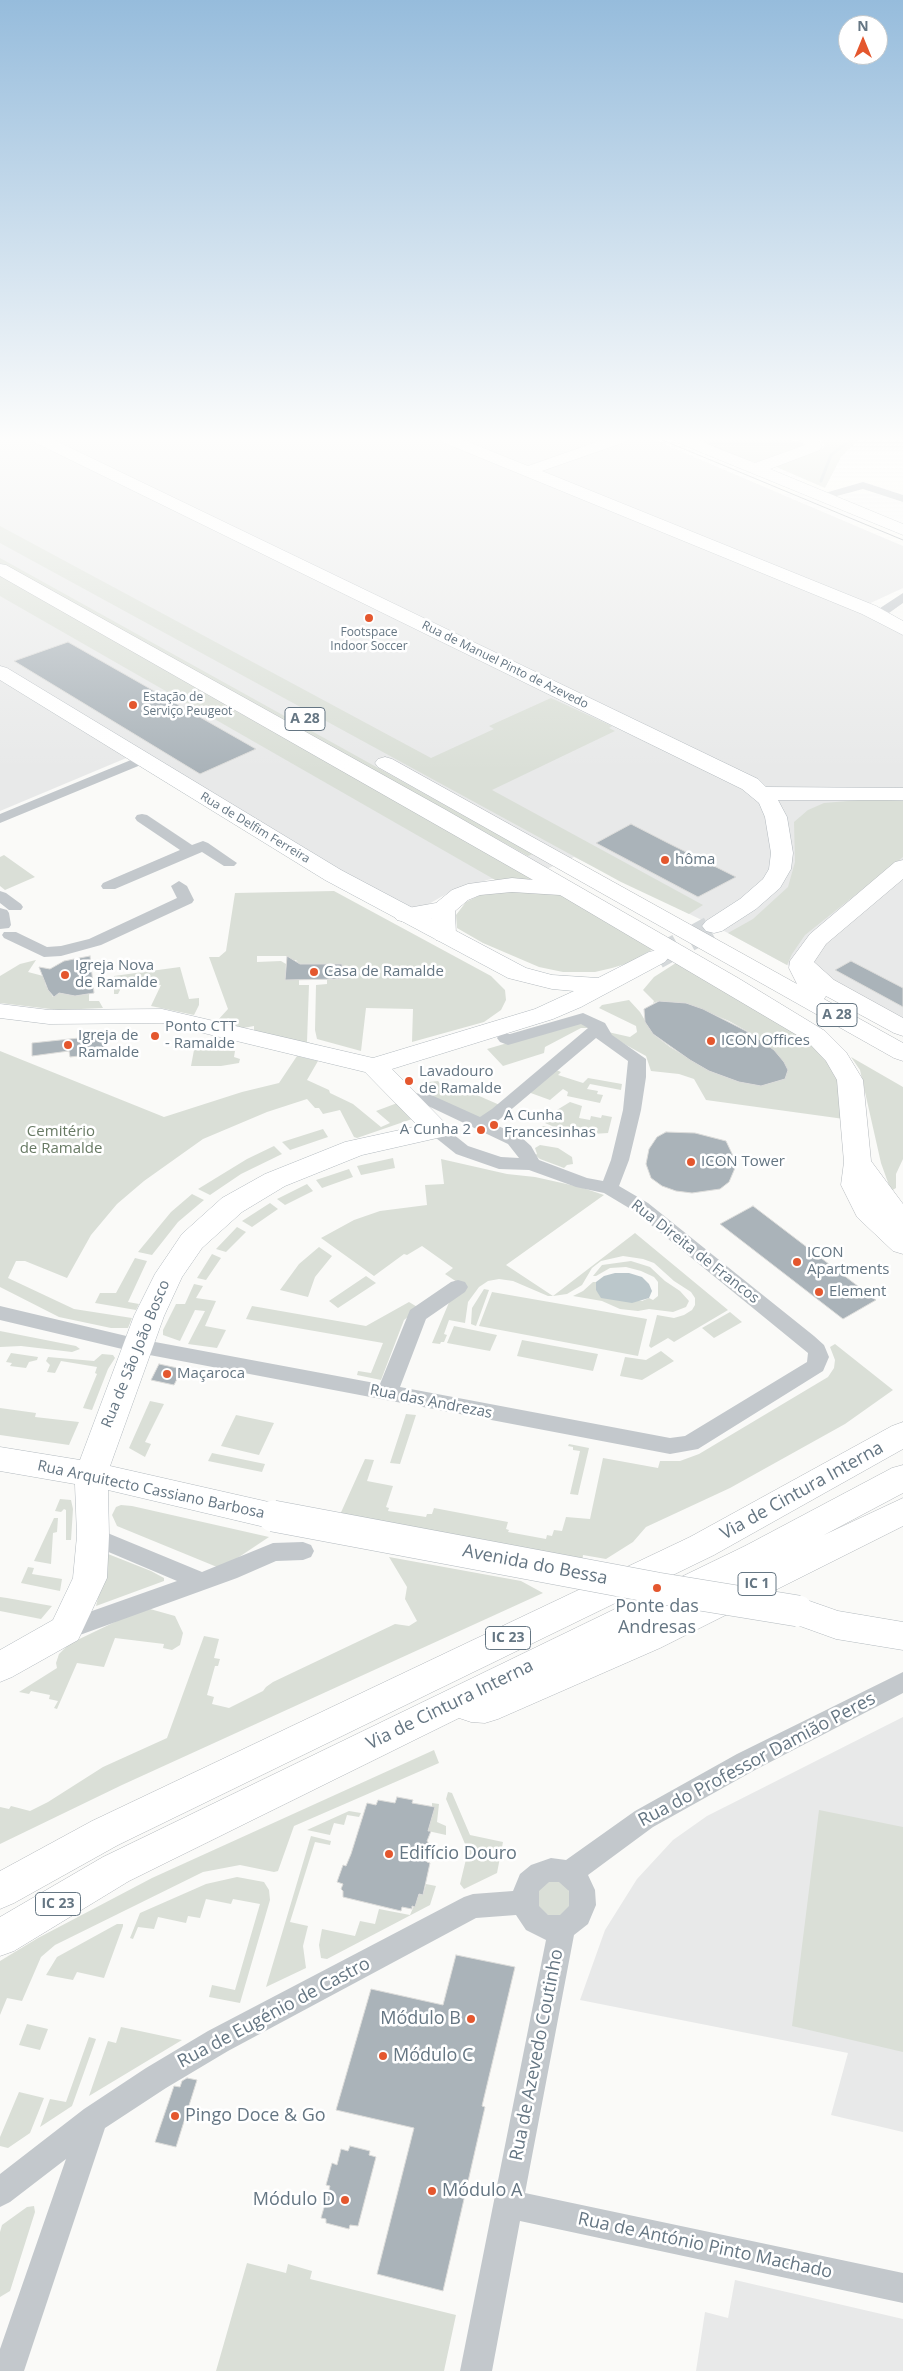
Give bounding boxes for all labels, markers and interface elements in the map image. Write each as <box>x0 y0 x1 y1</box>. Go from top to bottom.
north arrow <box>838 15 888 65</box>
text: N <box>857 16 869 35</box>
marker: Footspace Indoor Soccer <box>363 612 375 624</box>
street label: Rua de Manuel Pinto de Azevedo <box>419 618 591 712</box>
place label: Footspace Indoor Soccer <box>330 626 408 654</box>
place label: Estação de Serviço Peugeot <box>143 691 232 719</box>
marker: Estação de Serviço Peugeot <box>127 699 139 711</box>
road number: A 28 <box>285 708 325 731</box>
street label: Rua de Delfim Ferreira <box>197 789 313 867</box>
place label: hôma <box>675 851 715 869</box>
marker: hôma <box>659 854 671 866</box>
place label: Igreja Nova de Ramalde <box>75 957 158 992</box>
place label: Casa de Ramalde <box>324 963 444 981</box>
marker: Casa de Ramalde <box>308 966 320 978</box>
marker: Igreja Nova de Ramalde <box>59 969 71 981</box>
road number: A 28 <box>817 1004 857 1026</box>
place label: Ponto CTT - Ramalde <box>165 1018 236 1053</box>
place label: Igreja de Ramalde <box>78 1027 139 1062</box>
marker: Ponto CTT - Ramalde <box>149 1030 161 1042</box>
place label: ICON Offices <box>721 1032 810 1050</box>
marker: ICON Offices <box>705 1035 717 1047</box>
marker: Igreja de Ramalde <box>62 1039 74 1051</box>
place label: Lavadouro de Ramalde <box>419 1063 502 1098</box>
marker: Lavadouro de Ramalde <box>403 1075 415 1087</box>
place label: A Cunha Francesinhas <box>504 1107 596 1142</box>
marker: A Cunha Francesinhas <box>488 1119 500 1131</box>
place label: A Cunha 2 <box>400 1121 471 1139</box>
park label: Cemitério de Ramalde <box>20 1123 102 1158</box>
marker: A Cunha 2 <box>475 1124 487 1136</box>
place label: ICON Tower <box>701 1153 785 1171</box>
marker: ICON Tower <box>685 1156 697 1168</box>
street label: Rua Direita de Francos <box>627 1196 763 1308</box>
place label: ICON Apartments <box>807 1244 889 1279</box>
marker: ICON Apartments <box>791 1256 803 1268</box>
street label: Rua de São João Bosco <box>98 1277 174 1431</box>
place label: Element <box>829 1283 886 1301</box>
marker: Element <box>813 1286 825 1298</box>
place label: Maçaroca <box>177 1365 245 1383</box>
marker: Maçaroca <box>161 1368 173 1380</box>
street label: Rua das Andrezas <box>368 1381 494 1423</box>
street label: Via de Cintura Interna <box>717 1437 887 1545</box>
street label: Rua Arquitecto Cassiano Barbosa <box>36 1457 266 1523</box>
street label: Avenida do Bessa <box>461 1540 609 1590</box>
road number: IC 1 <box>738 1572 776 1596</box>
marker: Ponte das Andresas <box>651 1582 663 1594</box>
place label: Ponte das Andresas <box>615 1596 699 1638</box>
road number: IC 23 <box>486 1626 530 1650</box>
street label: Via de Cintura Interna <box>363 1655 537 1755</box>
street label: Rua do Professor Damião Peres <box>635 1688 879 1832</box>
place label: Edifício Douro <box>399 1843 517 1865</box>
marker: Edifício Douro <box>383 1848 395 1860</box>
road number: IC 23 <box>36 1892 80 1916</box>
street label: Rua de Azevedo Coutinho <box>506 1947 568 2163</box>
street label: Rua de Eugénio de Castro <box>174 1953 374 2073</box>
place label: Módulo B <box>380 2008 461 2030</box>
marker: Módulo B <box>465 2013 477 2025</box>
place label: Módulo C <box>393 2045 473 2067</box>
marker: Módulo C <box>377 2050 389 2062</box>
place label: Pingo Doce & Go <box>185 2105 326 2127</box>
marker: Pingo Doce & Go <box>169 2110 181 2122</box>
place label: Módulo A <box>442 2180 522 2202</box>
marker: Módulo A <box>426 2185 438 2197</box>
place label: Módulo D <box>253 2189 335 2211</box>
marker: Módulo D <box>339 2194 351 2206</box>
street label: Rua de António Pinto Machado <box>576 2208 834 2284</box>

